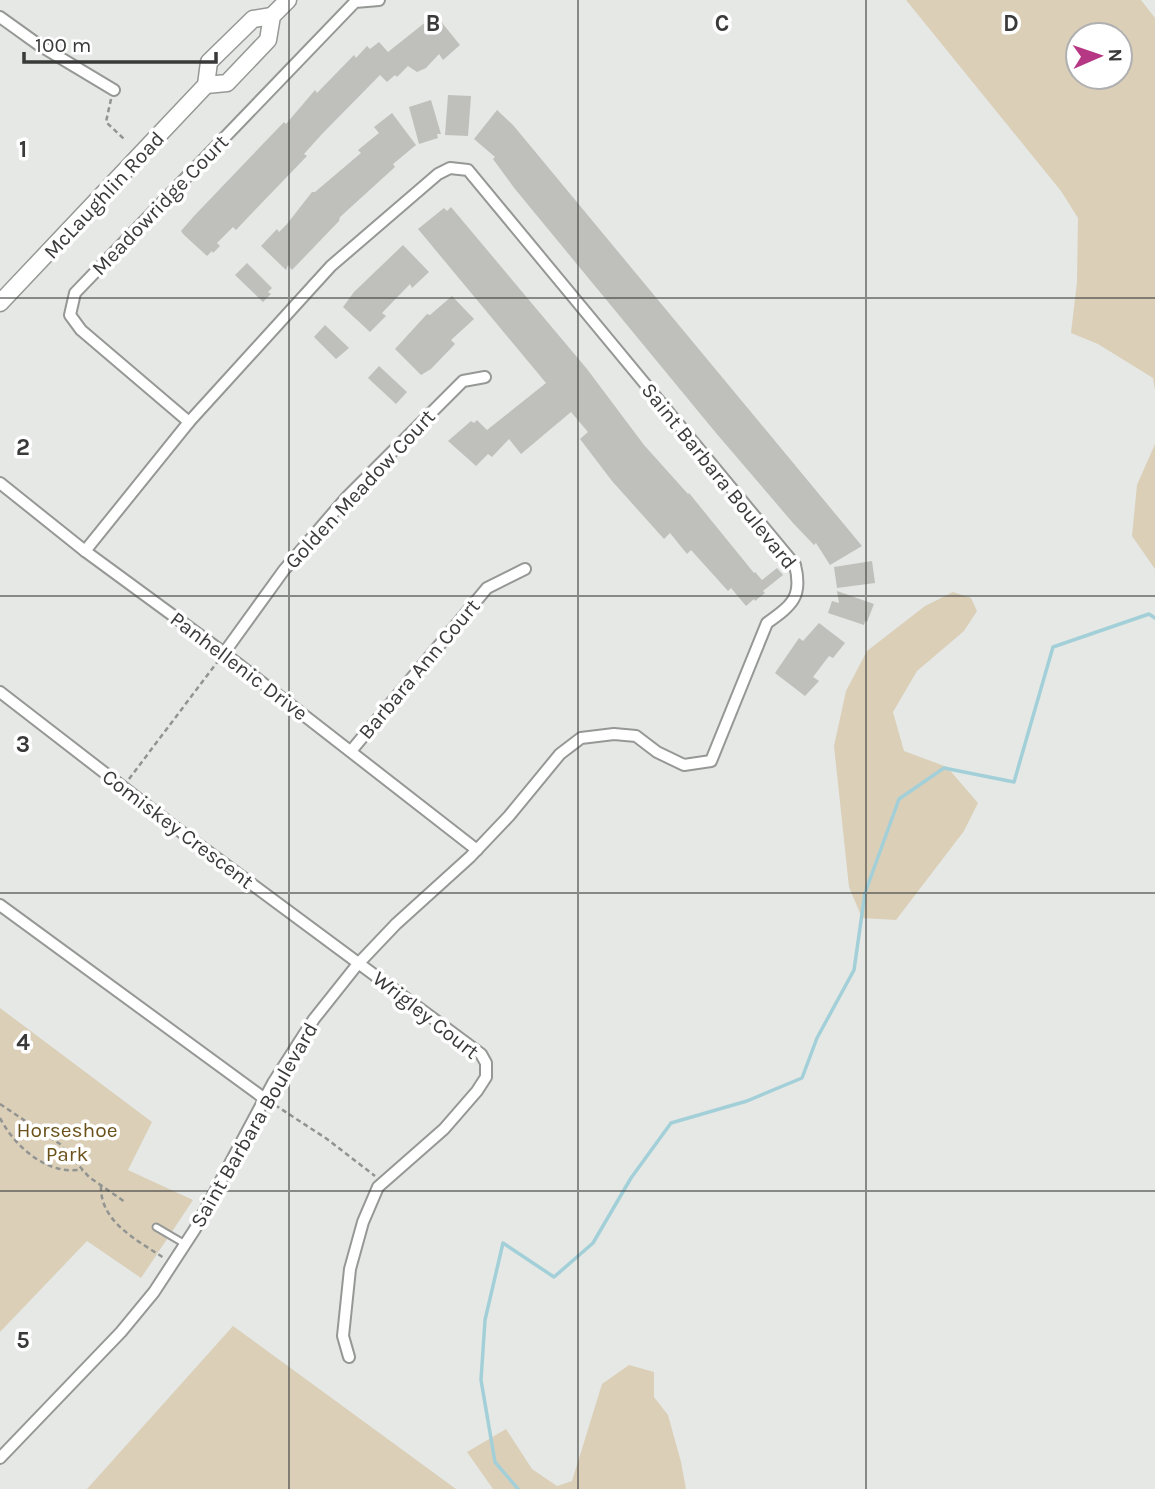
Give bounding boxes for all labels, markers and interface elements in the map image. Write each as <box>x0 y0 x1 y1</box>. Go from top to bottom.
text: B <box>426 10 440 37</box>
text: C <box>715 10 729 37</box>
text: D <box>1003 10 1019 37</box>
scale bar <box>24 21 217 65</box>
north arrow <box>1064 21 1134 91</box>
text: 100 m <box>35 33 92 57</box>
text: N <box>1104 48 1126 63</box>
street label: McLaughlin Road <box>39 126 169 264</box>
street label: Meadowridge Court <box>87 130 233 280</box>
text: 1 <box>19 136 27 163</box>
street label: Saint Barbara Boulevard <box>637 378 801 574</box>
street label: Golden Meadow Court <box>280 404 440 573</box>
text: 2 <box>16 434 30 461</box>
street label: Barbara Ann Court <box>353 594 485 744</box>
street label: Panhellenic Drive <box>166 607 312 725</box>
text: 3 <box>16 731 30 758</box>
street label: Comiskey Crescent <box>98 764 258 894</box>
street label: Wrigley Court <box>368 966 484 1064</box>
street label: Saint Barbara Boulevard <box>185 1018 323 1232</box>
text: 4 <box>16 1029 30 1056</box>
park label: Horseshoe Park <box>17 1118 117 1166</box>
text: 5 <box>16 1327 30 1354</box>

